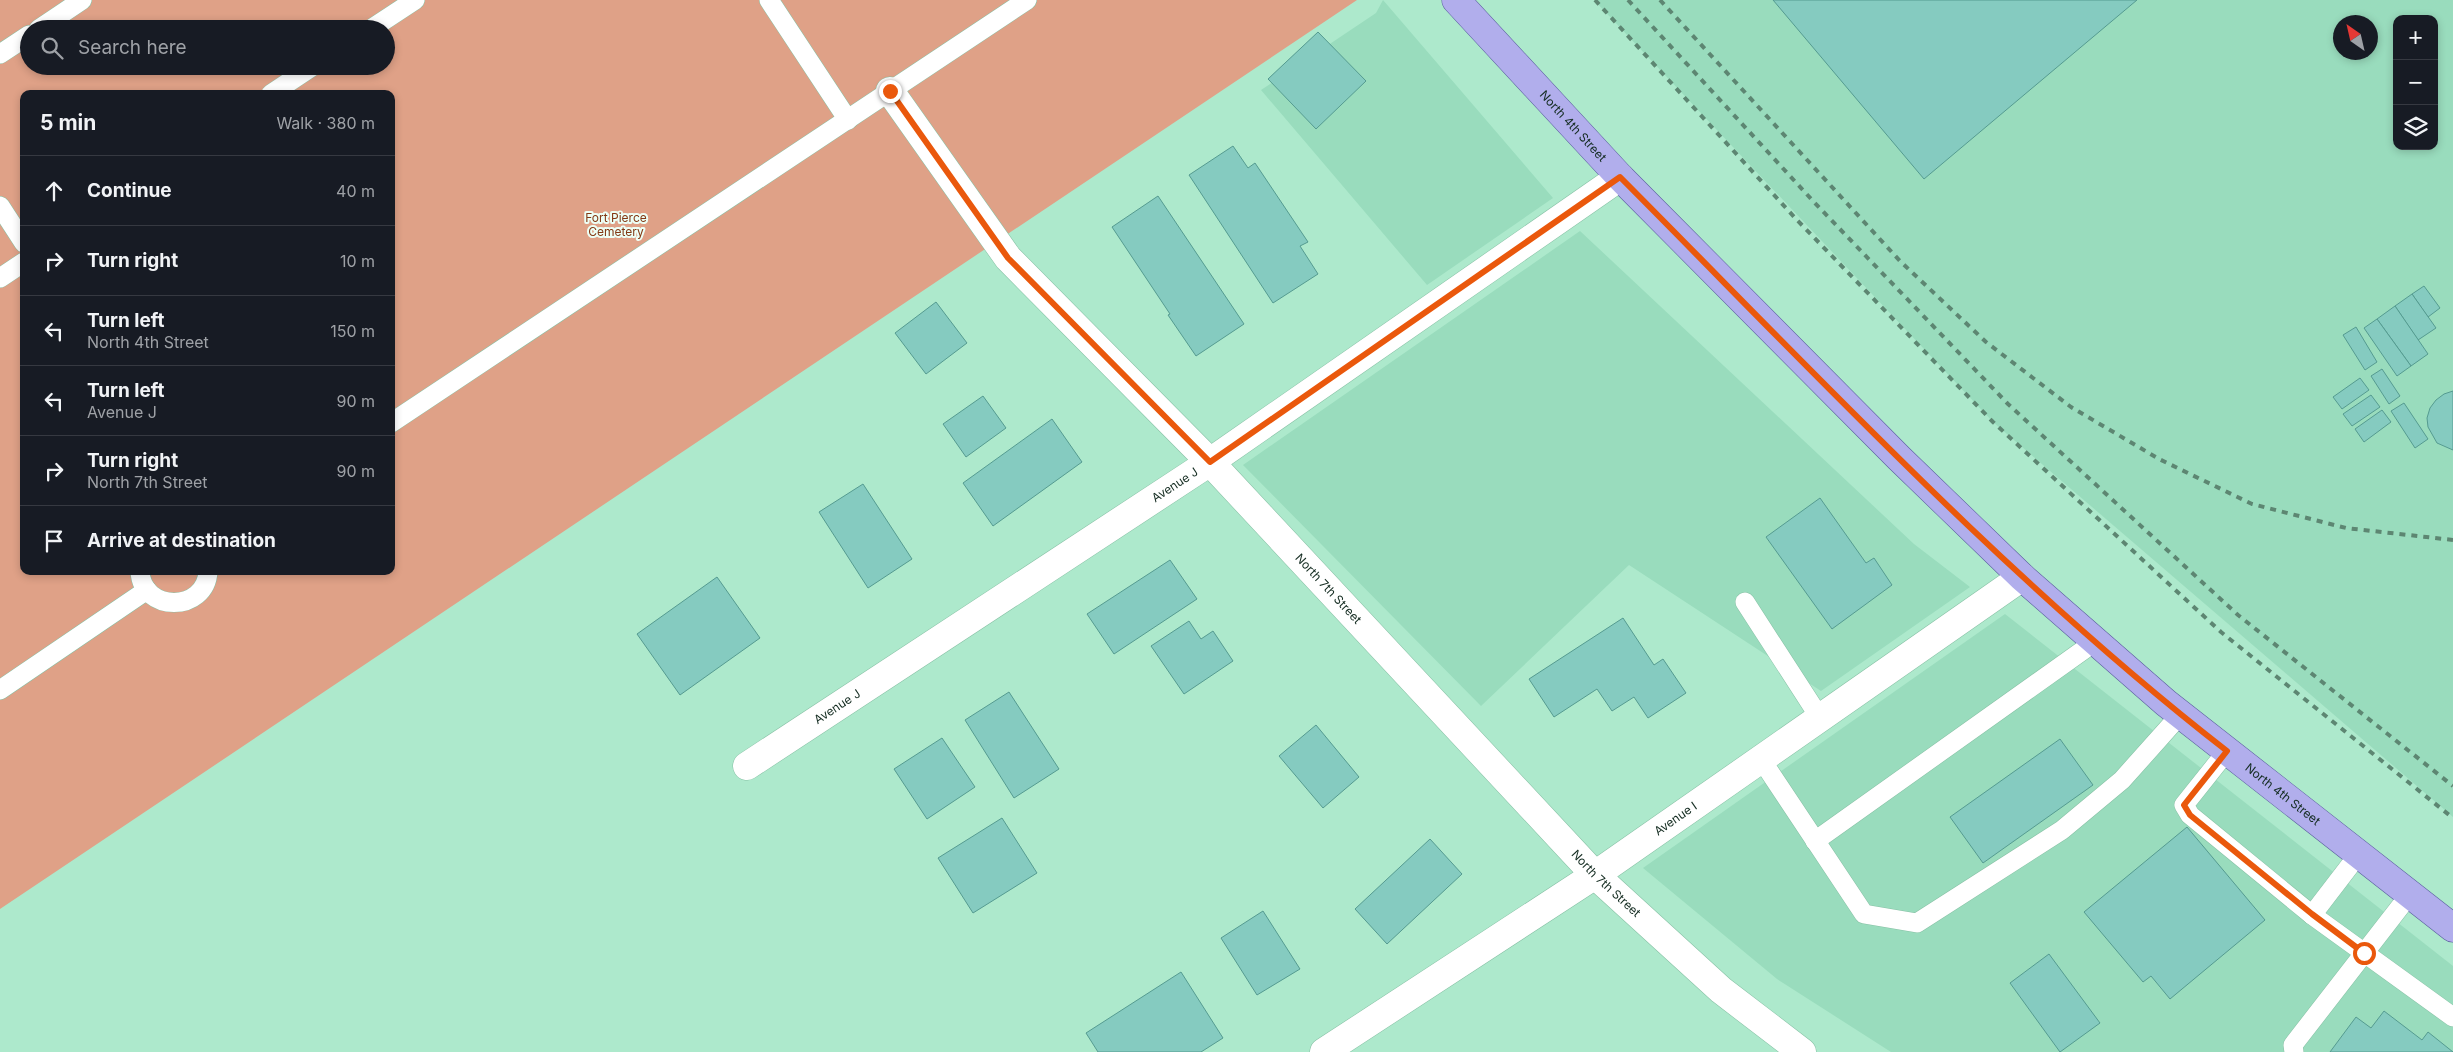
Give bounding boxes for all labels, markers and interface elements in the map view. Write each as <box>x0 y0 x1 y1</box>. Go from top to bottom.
north arrow <box>2333 15 2378 60</box>
map controls <box>2393 15 2438 150</box>
button: + <box>2393 15 2438 60</box>
search box <box>20 20 395 75</box>
icon: search <box>38 34 66 62</box>
text: Search here <box>78 36 187 59</box>
button: − <box>2393 60 2438 105</box>
route end <box>879 80 902 103</box>
street label: North 4th Street <box>1537 87 1610 165</box>
button: layers <box>2393 105 2438 150</box>
text: 5 min <box>40 110 96 135</box>
text: Walk · 380 m <box>276 113 375 133</box>
icon: ahead <box>40 177 68 205</box>
text: Continue <box>87 179 172 202</box>
text: 40 m <box>336 181 375 201</box>
park label: Fort Pierce Cemetery <box>585 210 647 239</box>
icon: right <box>40 247 68 275</box>
text: Turn right <box>87 249 178 272</box>
text: 10 m <box>340 251 375 271</box>
text: Turn left <box>87 309 165 332</box>
icon: left <box>40 317 68 345</box>
text: 150 m <box>330 321 375 341</box>
text: North 4th Street <box>87 332 209 352</box>
text: Turn left <box>87 379 165 402</box>
icon: left <box>40 387 68 415</box>
text: 90 m <box>336 391 375 411</box>
text: Avenue J <box>87 402 157 422</box>
text: Turn right <box>87 449 178 472</box>
icon: right <box>40 457 68 485</box>
text: 90 m <box>336 461 375 481</box>
street label: Avenue J <box>1149 464 1201 505</box>
text: North 7th Street <box>87 472 208 492</box>
icon: arrive <box>40 527 68 555</box>
text: Arrive at destination <box>87 529 276 552</box>
street label: North 7th Street <box>1292 550 1365 627</box>
street label: Avenue J <box>811 686 863 727</box>
street label: North 4th Street <box>2242 760 2324 828</box>
street label: Avenue I <box>1651 798 1700 838</box>
street label: North 7th Street <box>1568 847 1644 920</box>
route start <box>2353 942 2376 965</box>

